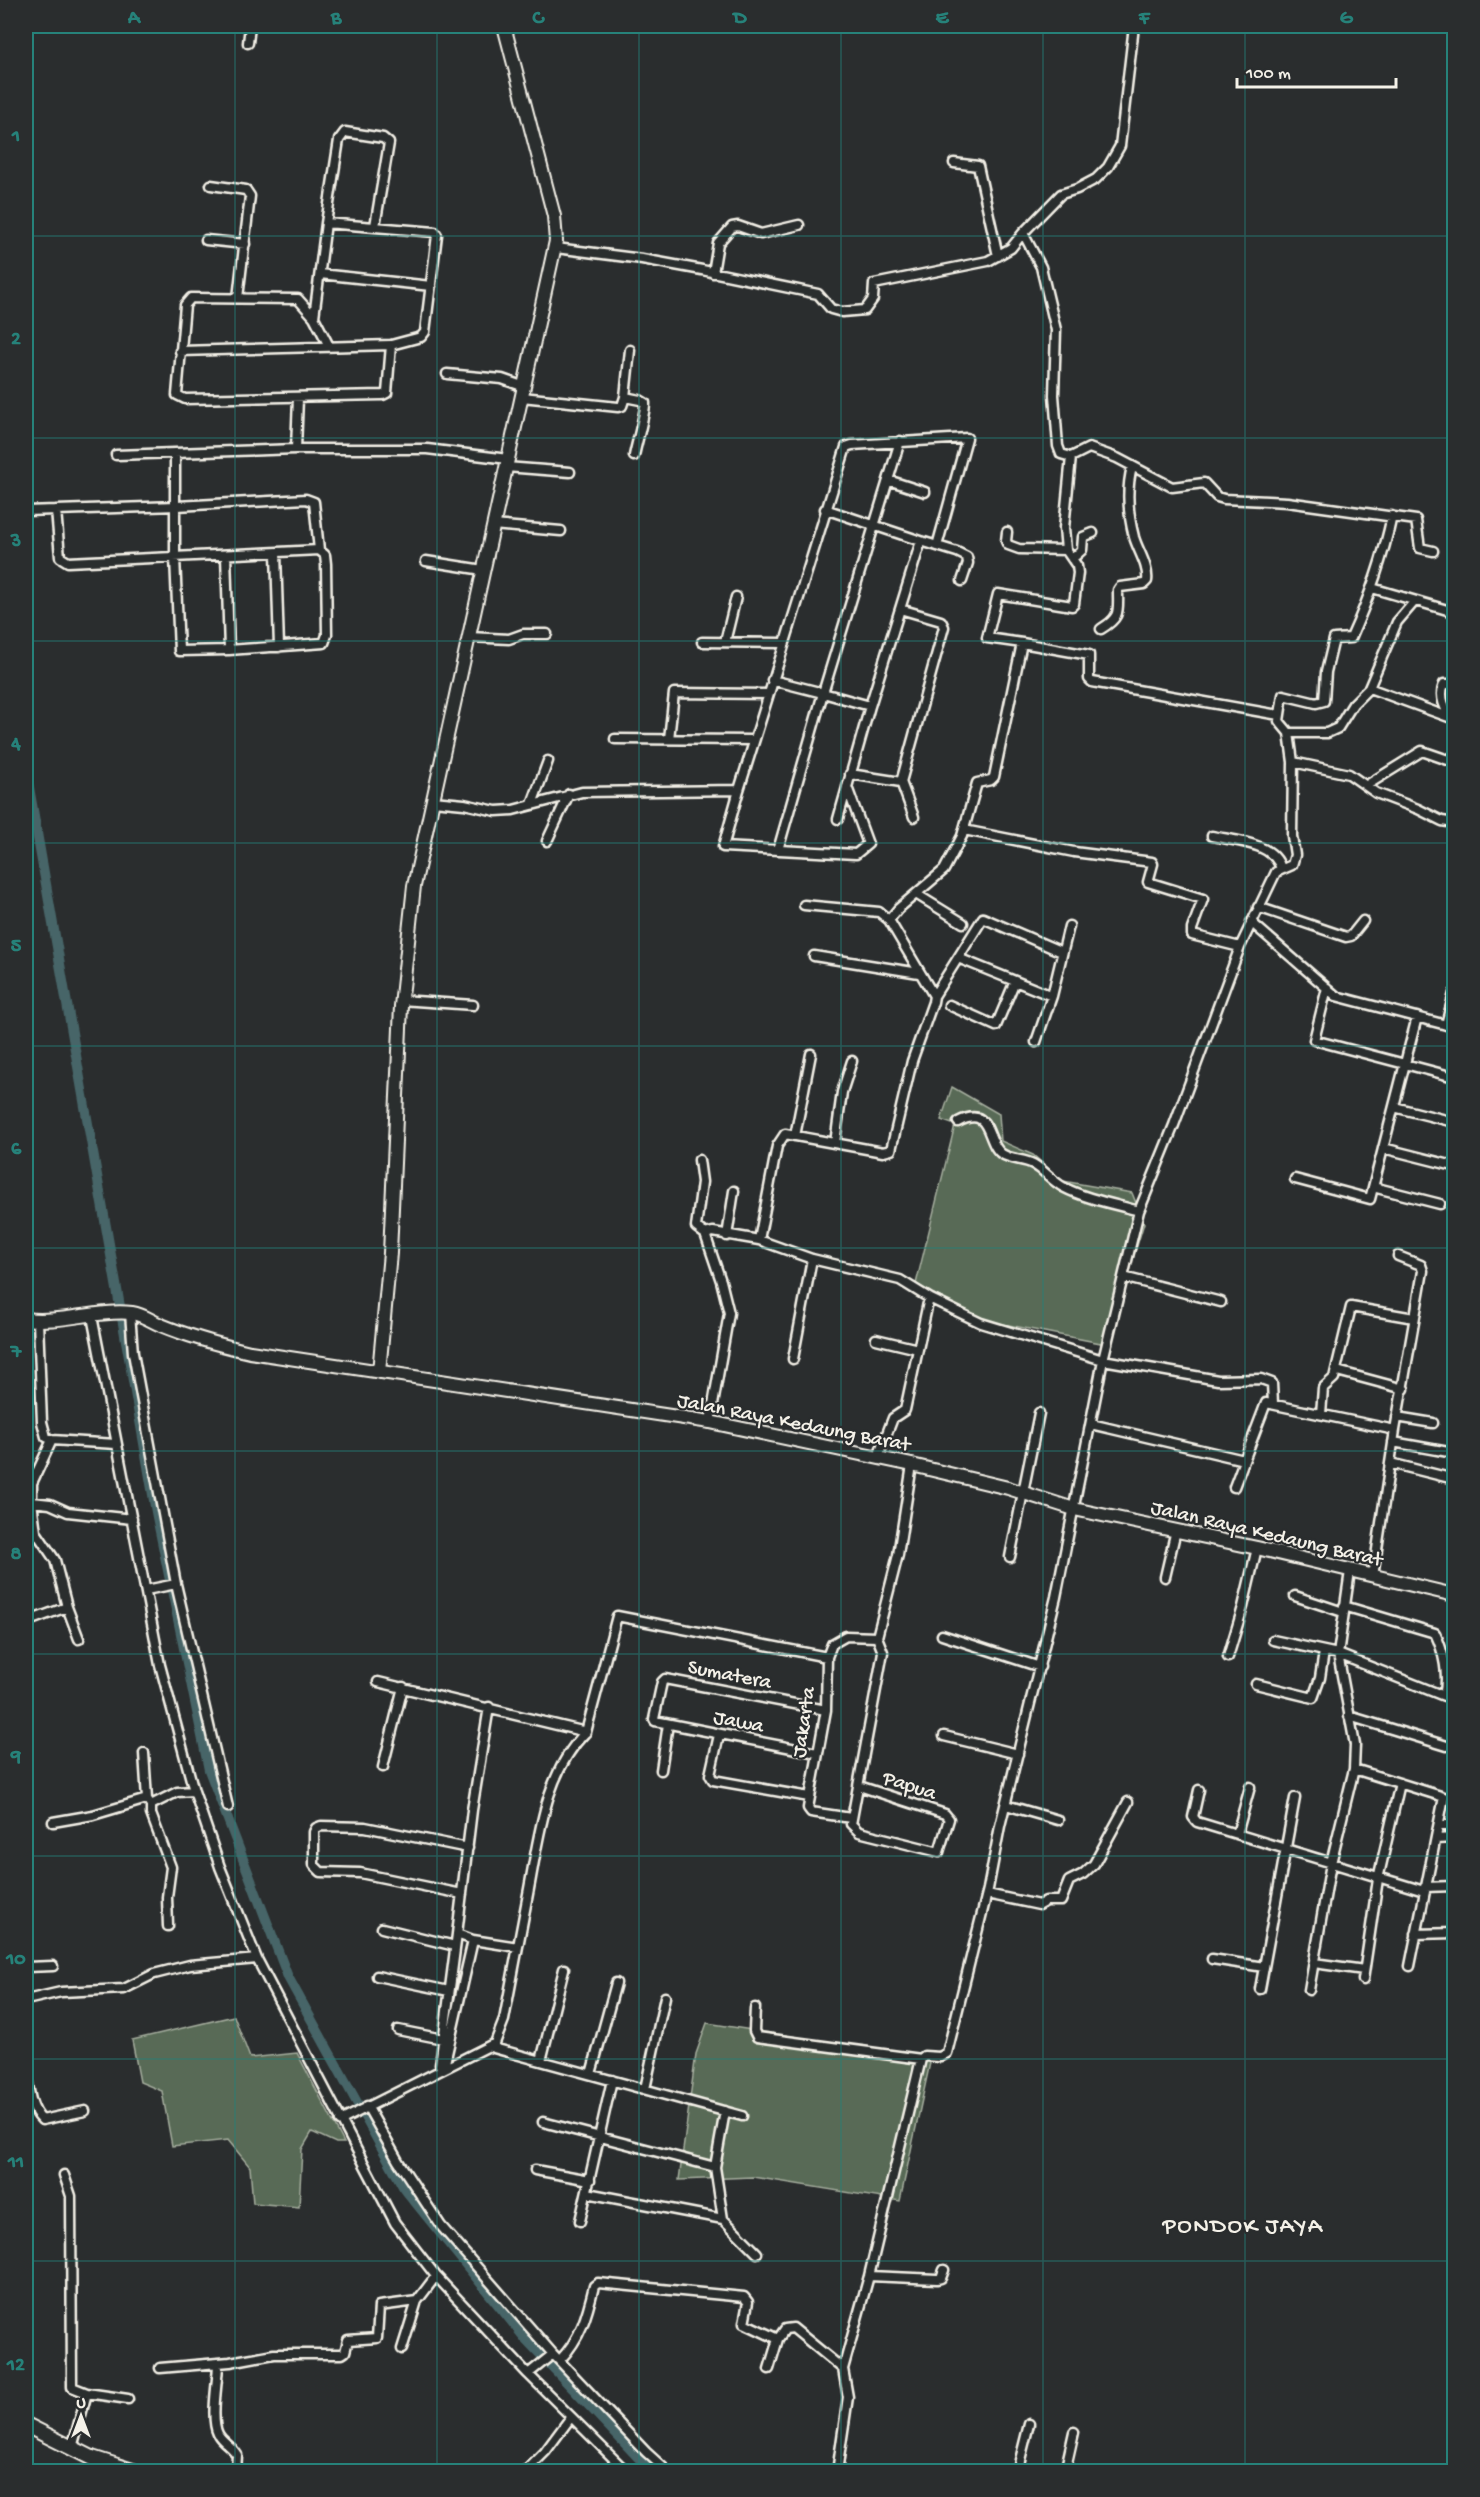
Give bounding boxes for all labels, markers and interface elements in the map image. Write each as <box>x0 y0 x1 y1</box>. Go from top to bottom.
text: A <box>127 8 142 31</box>
text: B <box>330 8 342 31</box>
text: C <box>532 8 546 31</box>
text: D <box>731 8 747 31</box>
text: E <box>936 8 950 31</box>
text: F <box>1138 8 1151 31</box>
text: G <box>1340 8 1354 31</box>
scale bar <box>1237 51 1396 89</box>
text: 100 m <box>1245 64 1291 85</box>
text: 1 <box>11 126 20 149</box>
text: 2 <box>11 329 21 352</box>
text: 3 <box>10 531 21 554</box>
text: 4 <box>10 734 21 757</box>
text: 5 <box>11 936 22 959</box>
text: 6 <box>11 1139 22 1162</box>
text: 7 <box>10 1342 23 1365</box>
street label: Jalan Raya Kedaung Barat <box>675 1390 914 1460</box>
street label: Jalan Raya Kedaung Barat <box>1148 1497 1387 1575</box>
text: 8 <box>11 1544 22 1567</box>
street label: Sumatera <box>685 1656 775 1697</box>
street label: Jakarta <box>788 1684 823 1760</box>
street label: Jawa <box>711 1706 767 1741</box>
text: 9 <box>10 1747 21 1770</box>
street label: Papua <box>878 1767 940 1808</box>
text: 10 <box>5 1949 26 1972</box>
text: 11 <box>7 2152 24 2175</box>
district label: PONDOK JAYA <box>1161 2213 1324 2242</box>
text: 12 <box>6 2355 25 2378</box>
north arrow <box>51 2386 111 2446</box>
text: U <box>76 2395 86 2414</box>

